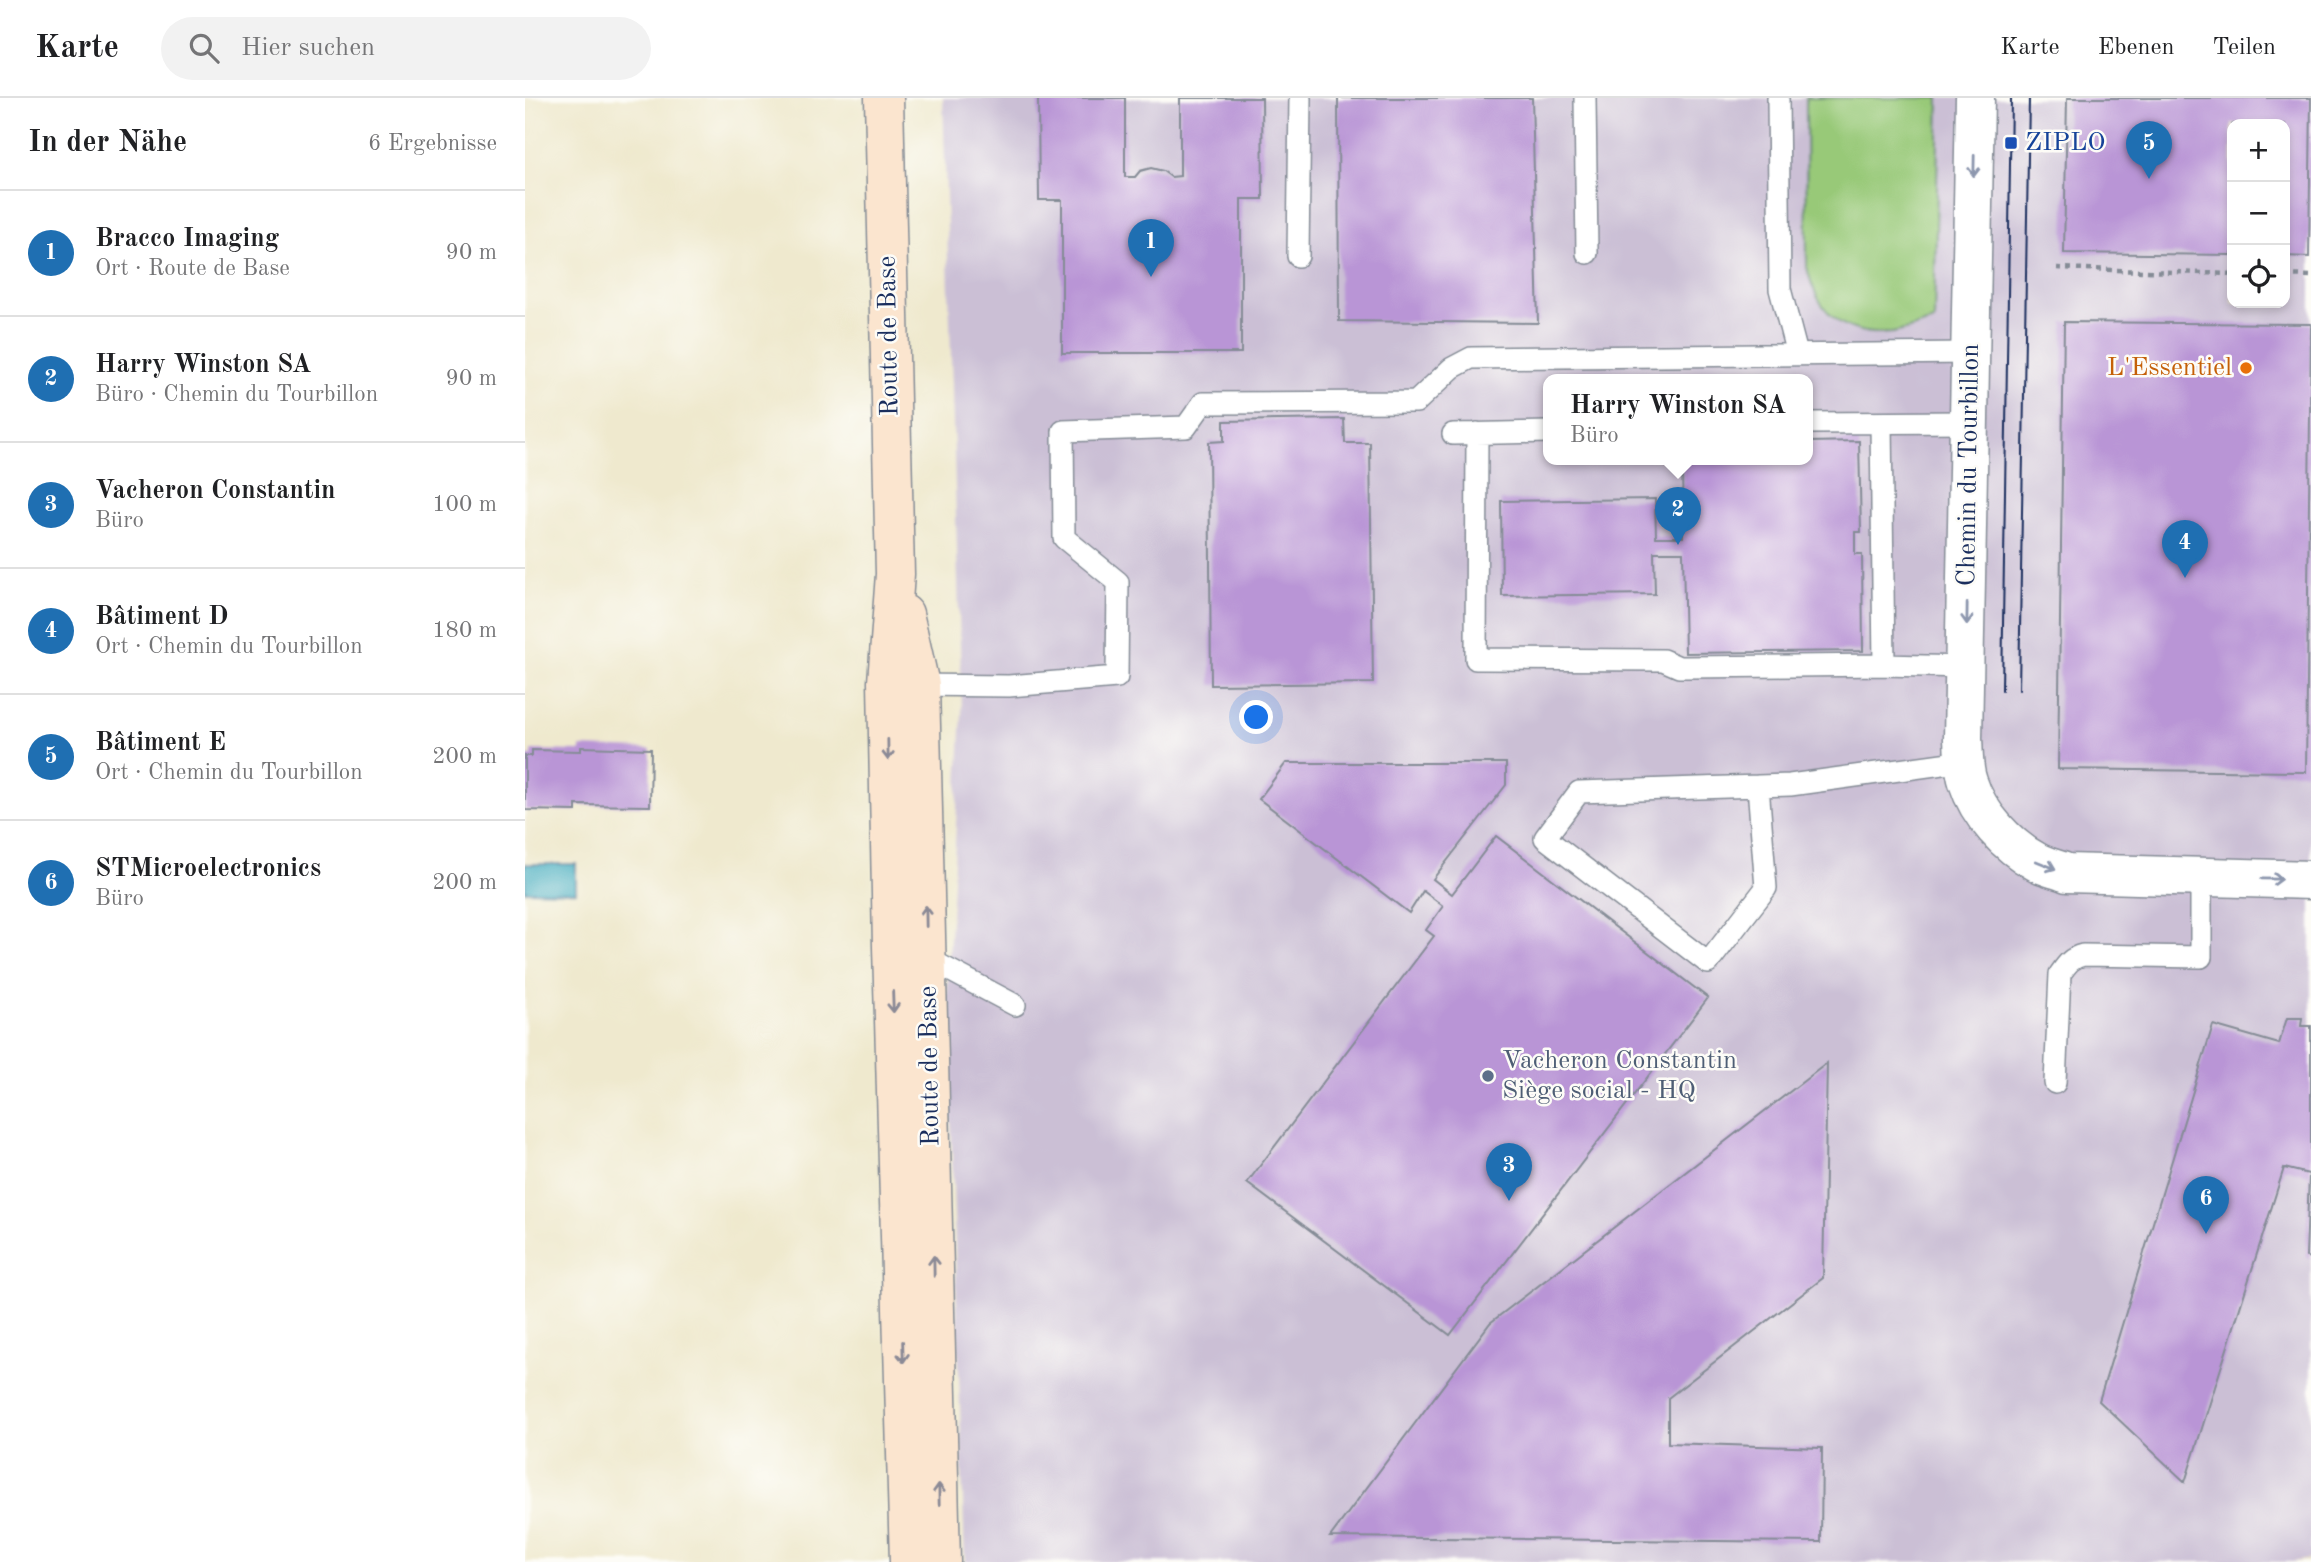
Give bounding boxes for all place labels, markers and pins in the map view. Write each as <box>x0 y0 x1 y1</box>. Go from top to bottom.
pin: 5 <box>2126 121 2172 179</box>
place label: ZIPLO <box>2025 130 2106 156</box>
marker: ZIPLO <box>2003 135 2019 151</box>
pin: 1 <box>1128 219 1174 277</box>
place label: L'Essentiel <box>2107 355 2232 381</box>
marker: L'Essentiel <box>2238 360 2254 376</box>
pin: 2 <box>1655 487 1701 545</box>
pin: 4 <box>2162 520 2208 578</box>
place label: Vacheron Constantin Siège social - HQ <box>1502 1048 1737 1104</box>
marker: Vacheron Constantin Siège social - HQ <box>1480 1068 1496 1084</box>
pin: 3 <box>1486 1143 1532 1201</box>
pin: 6 <box>2183 1176 2229 1234</box>

